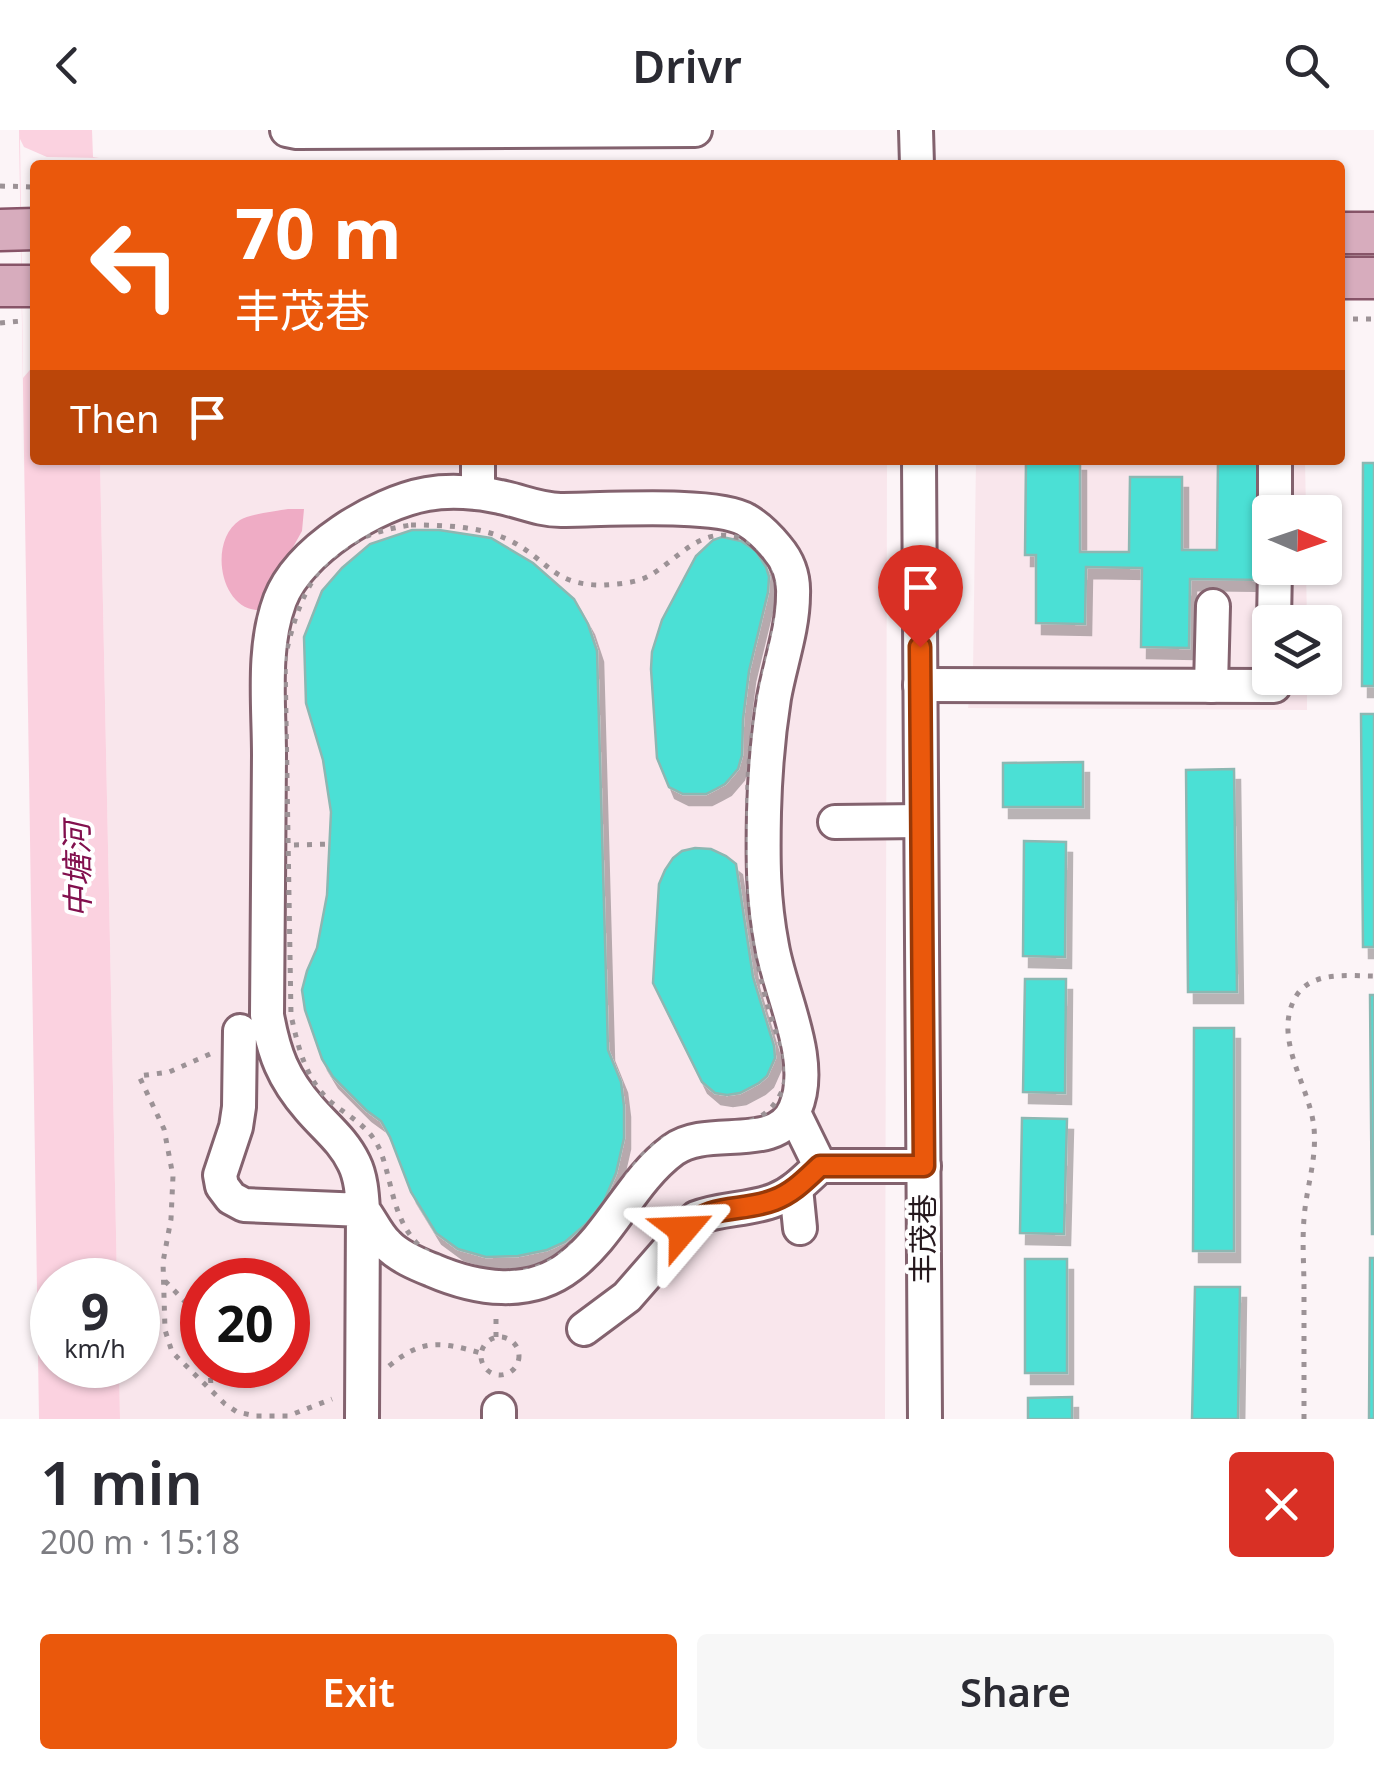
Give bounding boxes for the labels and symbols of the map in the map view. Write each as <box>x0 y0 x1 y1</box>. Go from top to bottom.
north arrow <box>1252 495 1342 585</box>
pin <box>878 545 963 648</box>
water label: 中塘河 <box>54 816 99 918</box>
position arrow <box>631 1178 735 1282</box>
street label: 丰茂巷 <box>902 1194 943 1284</box>
speed limit sign: 20 <box>180 1258 310 1388</box>

